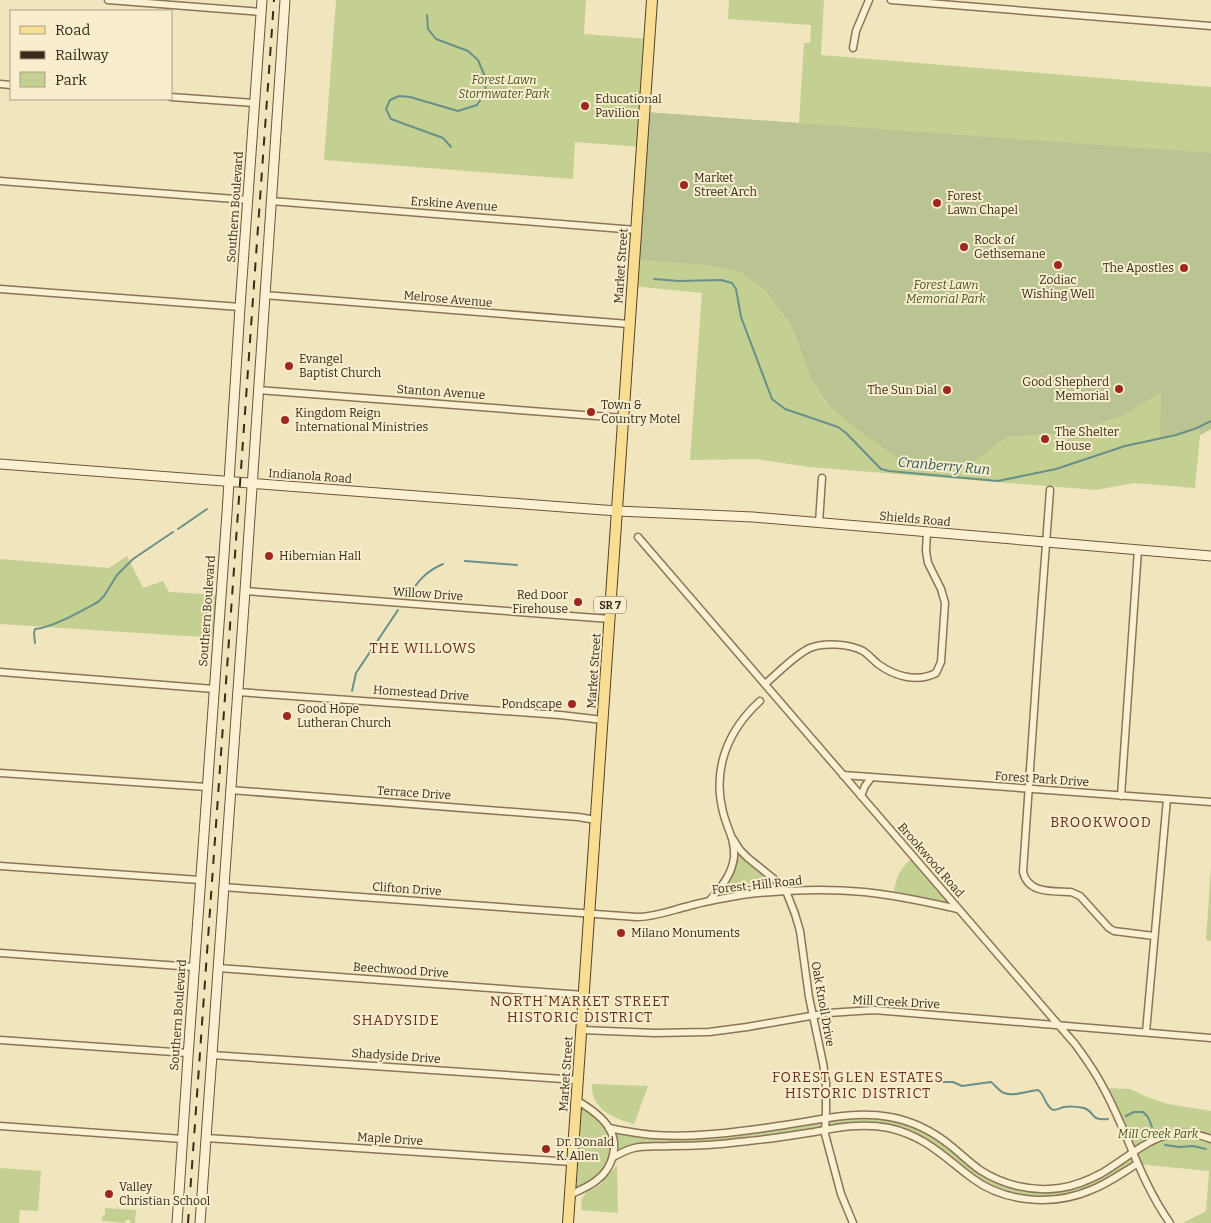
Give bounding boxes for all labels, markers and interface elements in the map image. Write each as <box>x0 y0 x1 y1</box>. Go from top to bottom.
legend <box>10 10 172 100</box>
text: Road <box>55 21 90 39</box>
text: Railway <box>55 46 109 64</box>
text: Park <box>55 71 87 89</box>
park label: Forest Lawn Stormwater Park <box>458 73 550 101</box>
place label: Educational Pavilion <box>595 92 662 120</box>
marker: Educational Pavilion <box>579 100 591 112</box>
street label: Southern Boulevard <box>224 151 246 263</box>
place label: Market Street Arch <box>694 171 758 199</box>
marker: Market Street Arch <box>678 179 690 191</box>
place label: Forest Lawn Chapel <box>947 189 1018 217</box>
street label: Erskine Avenue <box>410 194 498 214</box>
marker: Forest Lawn Chapel <box>931 197 943 209</box>
street label: Market Street <box>611 227 631 304</box>
place label: Rock of Gethsemane <box>974 233 1046 261</box>
marker: Rock of Gethsemane <box>958 241 970 253</box>
marker: Zodiac Wishing Well <box>1052 259 1064 271</box>
place label: The Apostles <box>1103 261 1174 275</box>
marker: The Apostles <box>1178 262 1190 274</box>
place label: Zodiac Wishing Well <box>1021 273 1095 301</box>
park label: Forest Lawn Memorial Park <box>906 278 986 306</box>
street label: Melrose Avenue <box>403 288 493 310</box>
place label: Evangel Baptist Church <box>299 352 382 380</box>
marker: Evangel Baptist Church <box>283 360 295 372</box>
place label: Good Shepherd Memorial <box>1022 375 1110 403</box>
street label: Stanton Avenue <box>396 382 486 402</box>
place label: The Sun Dial <box>867 383 938 397</box>
marker: Good Shepherd Memorial <box>1113 383 1125 395</box>
marker: The Sun Dial <box>941 384 953 396</box>
place label: Town & Country Motel <box>601 398 681 426</box>
place label: Kingdom Reign International Ministries <box>295 406 429 434</box>
marker: Town & Country Motel <box>585 406 597 418</box>
marker: Kingdom Reign International Ministries <box>279 414 291 426</box>
place label: The Shelter House <box>1055 425 1120 453</box>
marker: The Shelter House <box>1039 433 1051 445</box>
water label: Cranberry Run <box>897 453 991 479</box>
street label: Indianola Road <box>268 466 352 486</box>
street label: Shields Road <box>879 509 951 529</box>
place label: Hibernian Hall <box>279 549 362 563</box>
marker: Hibernian Hall <box>263 550 275 562</box>
street label: Southern Boulevard <box>196 555 218 667</box>
street label: Willow Drive <box>392 585 464 603</box>
place label: Red Door Firehouse <box>512 588 569 616</box>
marker: Red Door Firehouse <box>572 596 584 608</box>
road number: SR 7 <box>594 596 626 614</box>
street label: Market Street <box>584 632 604 709</box>
district label: THE WILLOWS <box>369 640 477 657</box>
street label: Homestead Drive <box>372 683 470 703</box>
place label: Pondscape <box>501 697 562 711</box>
marker: Pondscape <box>566 698 578 710</box>
place label: Good Hope Lutheran Church <box>297 702 392 730</box>
marker: Good Hope Lutheran Church <box>281 710 293 722</box>
street label: Forest Park Drive <box>994 769 1090 789</box>
street label: Terrace Drive <box>377 783 451 803</box>
district label: BROOKWOOD <box>1050 814 1152 831</box>
street label: Brookwood Road <box>895 820 967 900</box>
street label: Forest-Hill Road <box>711 873 803 897</box>
street label: Clifton Drive <box>372 880 442 898</box>
place label: Milano Monuments <box>631 926 740 940</box>
marker: Milano Monuments <box>615 927 627 939</box>
street label: Southern Boulevard <box>167 959 189 1071</box>
street label: Beechwood Drive <box>353 960 449 980</box>
street label: Oak Knoll Drive <box>809 960 837 1048</box>
district label: NORTH MARKET STREET HISTORIC DISTRICT <box>490 993 670 1026</box>
street label: Mill Creek Drive <box>852 993 940 1011</box>
district label: SHADYSIDE <box>352 1012 440 1029</box>
street label: Market Street <box>556 1035 576 1112</box>
street label: Shadyside Drive <box>351 1046 441 1066</box>
district label: FOREST GLEN ESTATES HISTORIC DISTRICT <box>772 1069 944 1102</box>
park label: Mill Creek Park <box>1118 1127 1199 1141</box>
street label: Maple Drive <box>356 1130 424 1148</box>
place label: Dr. Donald K. Allen <box>556 1135 614 1163</box>
marker: Dr. Donald K. Allen <box>540 1143 552 1155</box>
place label: Valley Christian School <box>119 1180 211 1208</box>
marker: Valley Christian School <box>103 1188 115 1200</box>

